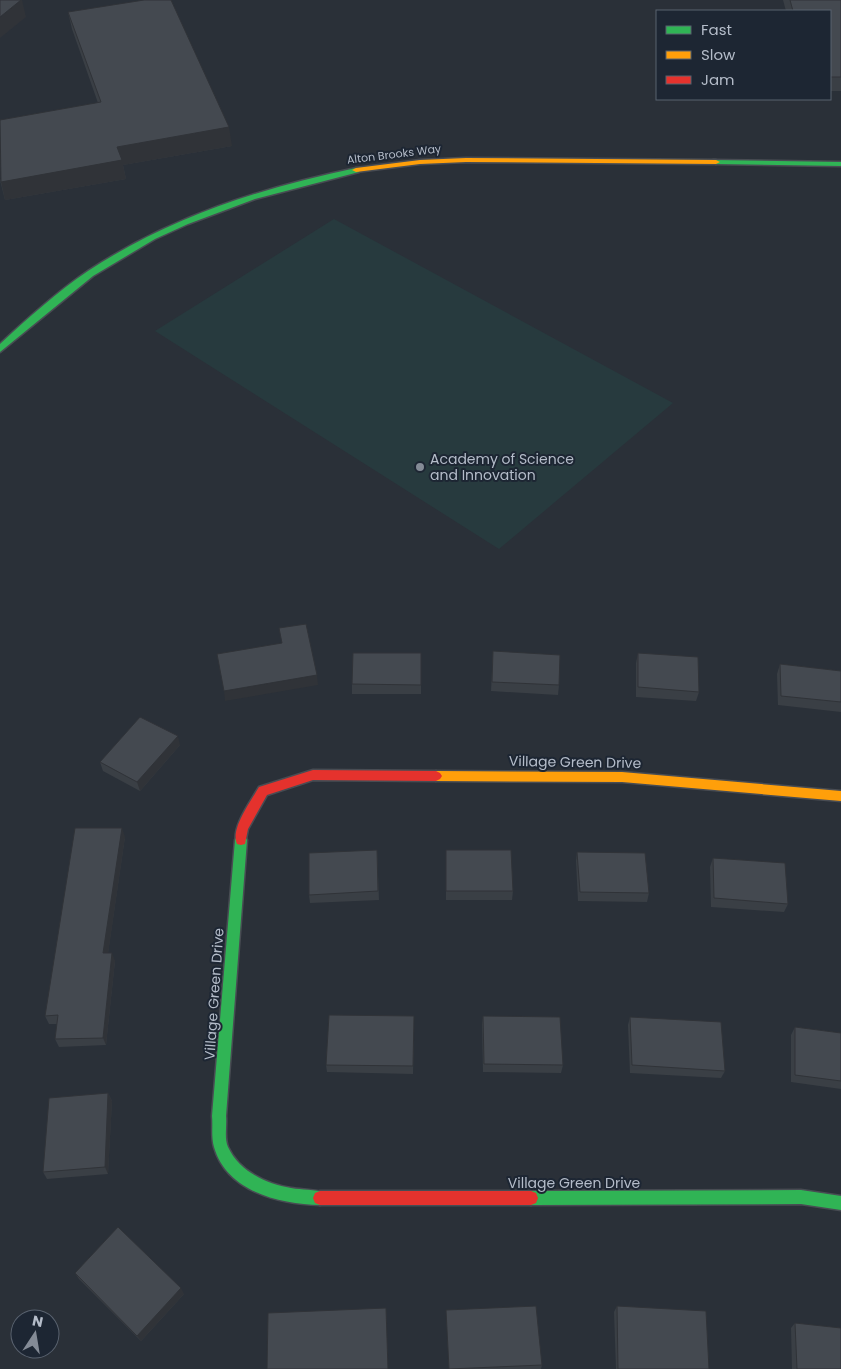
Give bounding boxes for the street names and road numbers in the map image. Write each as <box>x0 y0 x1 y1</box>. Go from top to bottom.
street label: Alton Brooks Way <box>346 140 443 168</box>
street label: Village Green Drive <box>509 751 642 773</box>
street label: Village Green Drive <box>199 927 229 1061</box>
street label: Village Green Drive <box>508 1173 641 1193</box>

